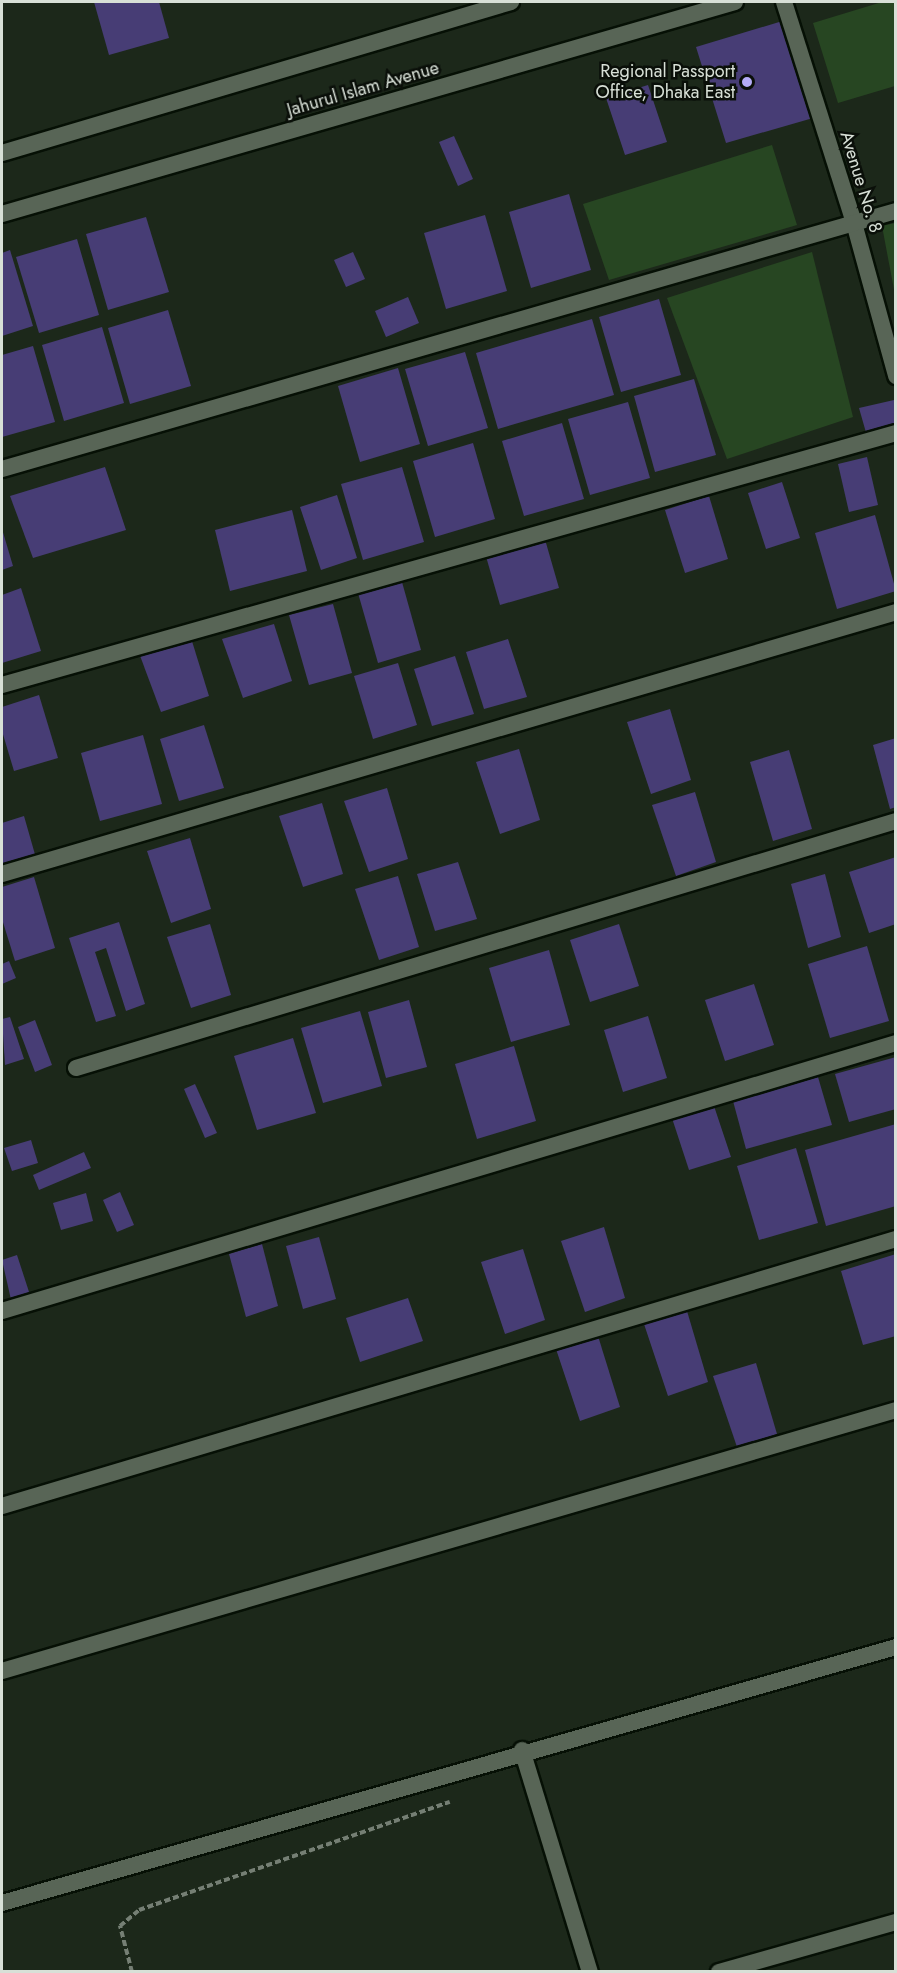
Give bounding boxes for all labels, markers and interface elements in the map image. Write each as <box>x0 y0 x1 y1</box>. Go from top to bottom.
street label: Jahurul Islam Avenue <box>285 57 441 121</box>
place label: Regional Passport Office, Dhaka East <box>595 61 735 104</box>
marker: Regional Passport Office, Dhaka East <box>740 75 754 89</box>
street label: Avenue No. 8 <box>835 129 887 235</box>

